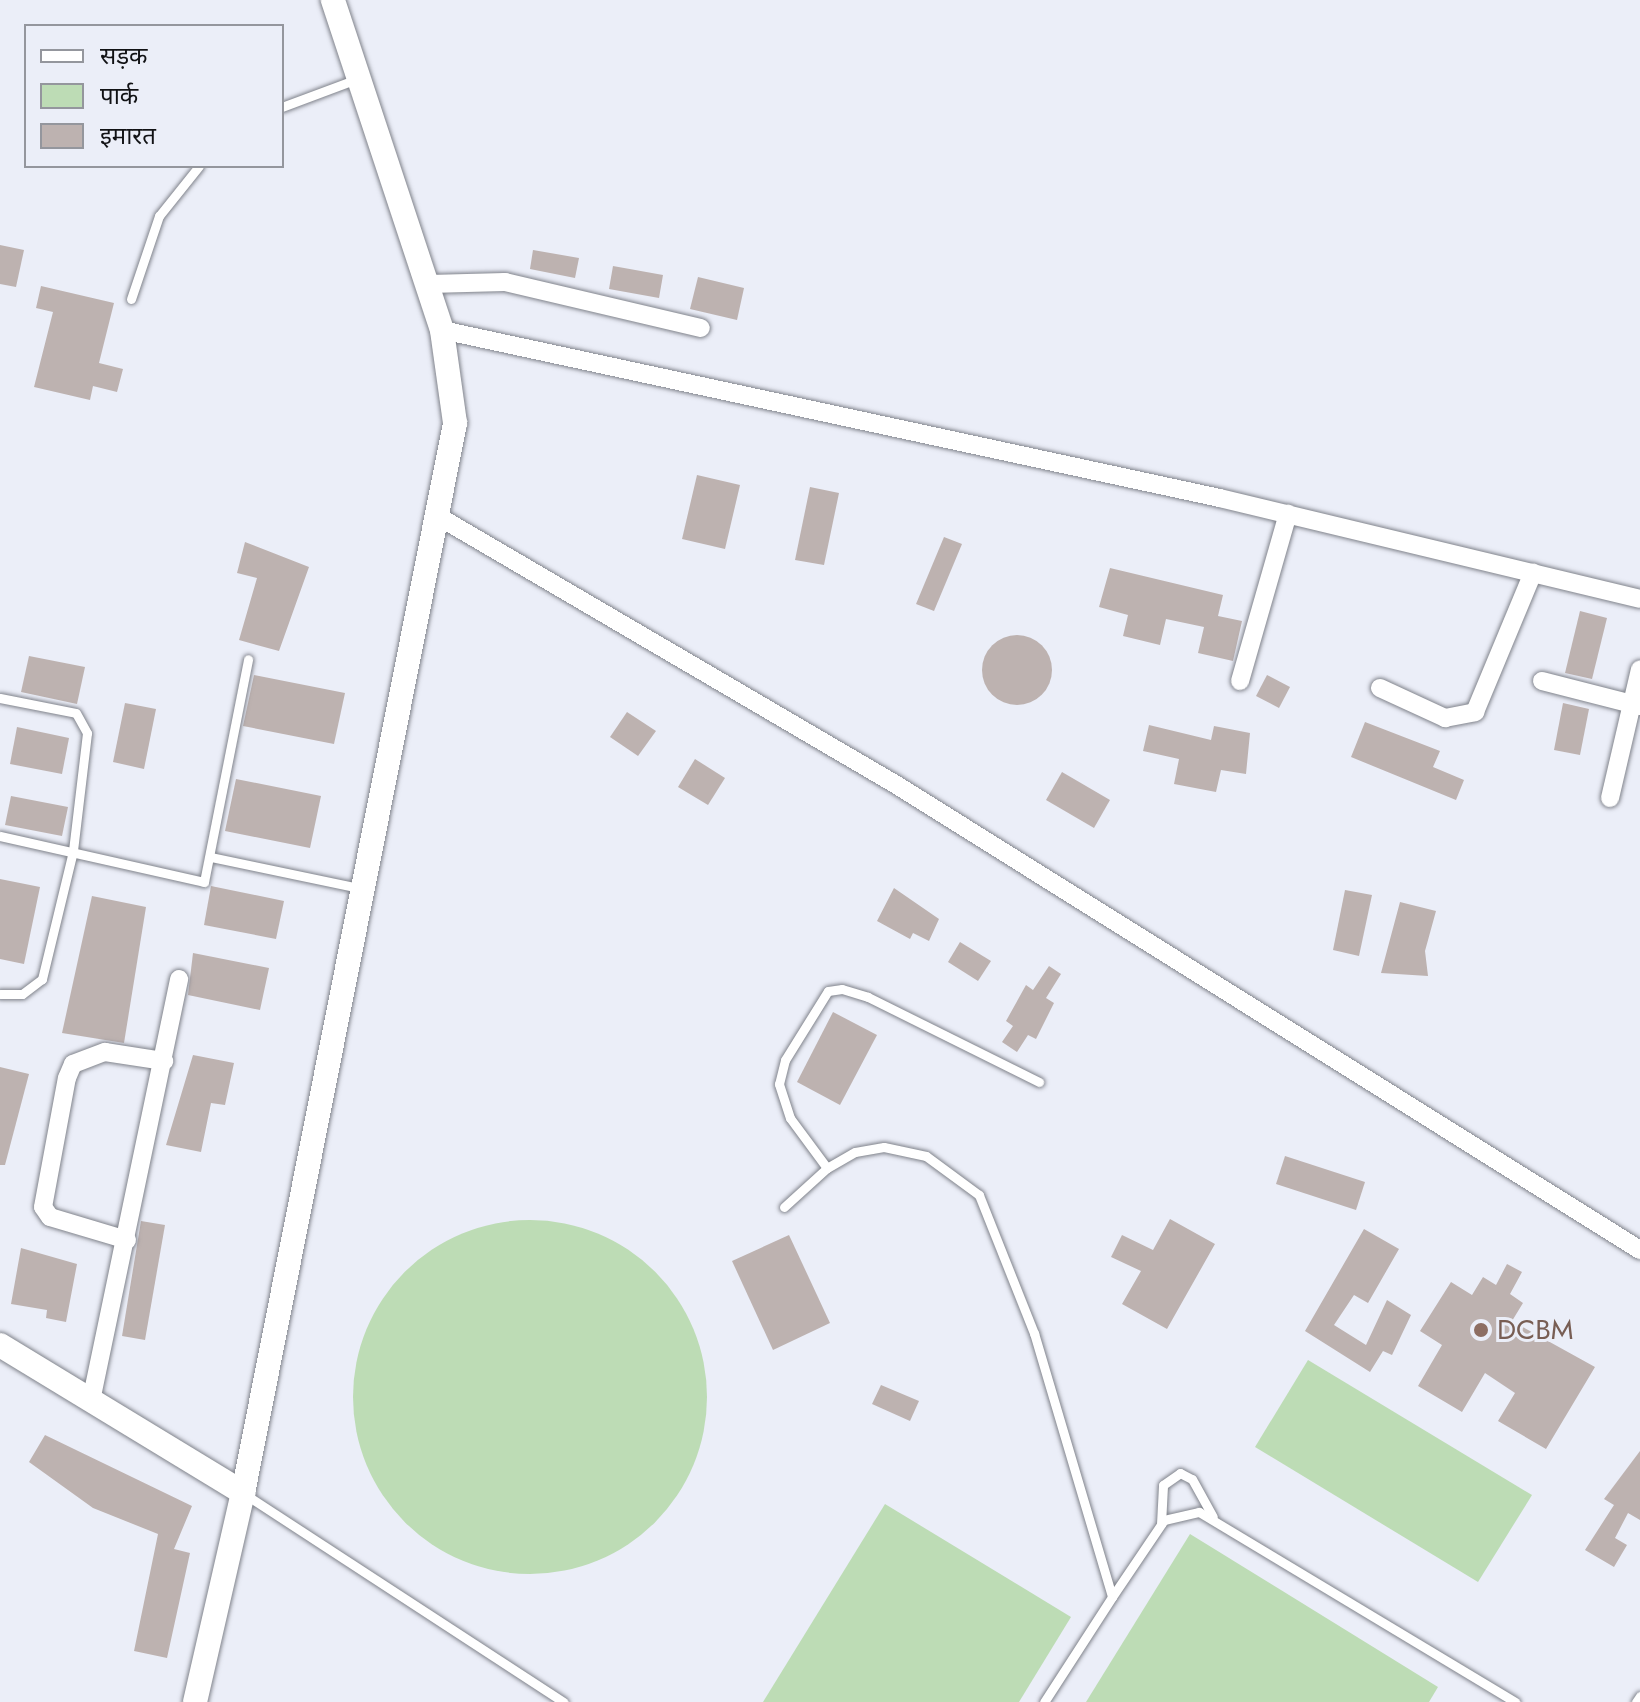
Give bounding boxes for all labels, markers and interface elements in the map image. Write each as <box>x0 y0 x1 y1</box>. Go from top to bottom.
legend <box>24 24 284 168</box>
text: सड़क <box>100 38 148 73</box>
text: पार्क <box>100 78 138 113</box>
text: इमारत <box>100 118 156 153</box>
place label: DCBM <box>1497 1313 1574 1347</box>
marker: DCBM <box>1472 1321 1490 1339</box>

